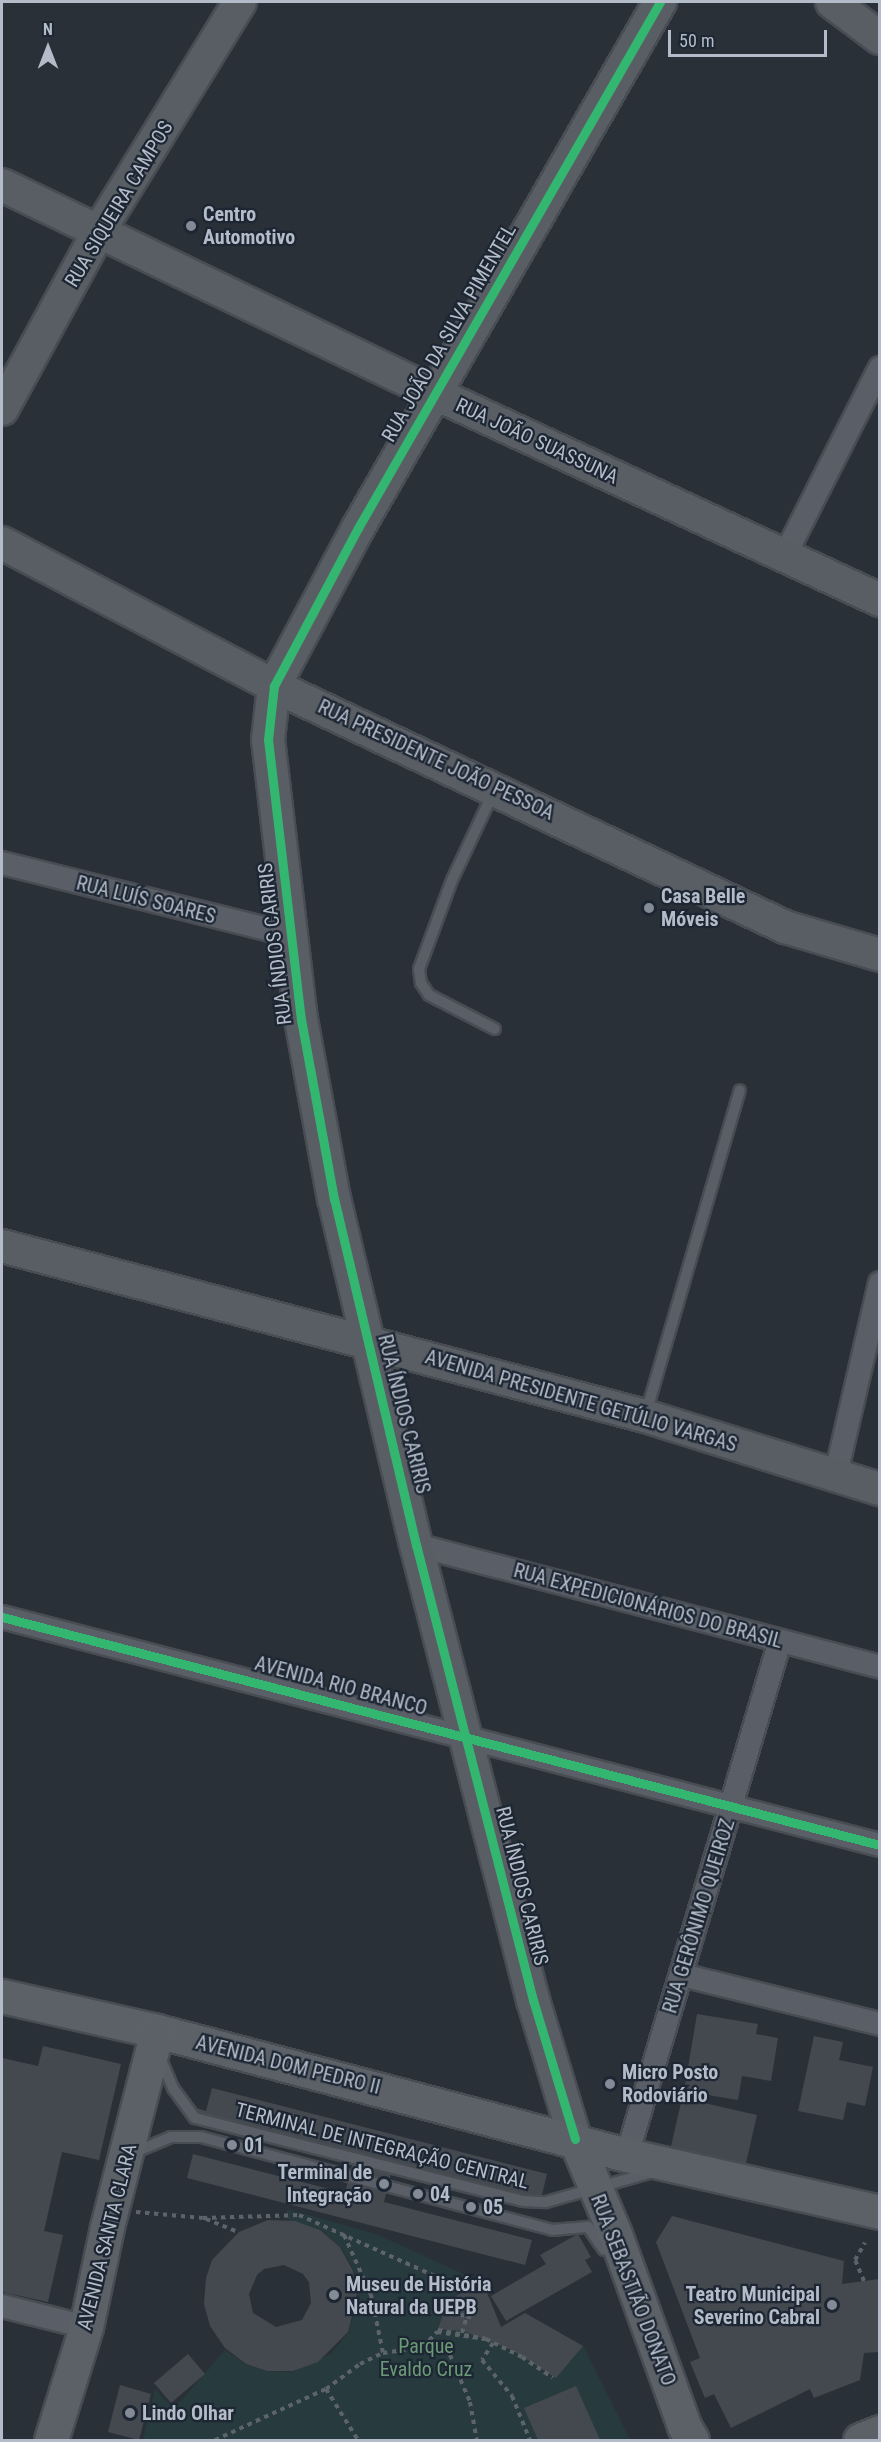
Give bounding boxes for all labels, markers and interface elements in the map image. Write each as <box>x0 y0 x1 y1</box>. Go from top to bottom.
north arrow <box>18 18 78 78</box>
scale bar <box>671 18 830 56</box>
text: N <box>43 20 53 39</box>
text: 50 m <box>679 30 714 51</box>
street label: RUA SIQUEIRA CAMPOS <box>60 117 178 291</box>
place label: Centro Automotivo <box>203 202 295 249</box>
marker: Centro Automotivo <box>184 219 198 233</box>
street label: RUA JOÃO DA SILVA PIMENTEL <box>377 220 521 446</box>
street label: RUA JOÃO SUASSUNA <box>452 393 622 489</box>
street label: RUA PRESIDENTE JOÃO PESSOA <box>314 695 558 825</box>
street label: RUA ÍNDIOS CARIRIS <box>253 862 297 1026</box>
street label: RUA LUÍS SOARES <box>74 871 218 929</box>
place label: Casa Belle Móveis <box>661 885 745 932</box>
marker: Casa Belle Móveis <box>642 901 656 915</box>
street label: RUA ÍNDIOS CARIRIS <box>373 1332 435 1496</box>
street label: AVENIDA PRESIDENTE GETÚLIO VARGAS <box>422 1345 740 1457</box>
street label: RUA EXPEDICIONÁRIOS DO BRASIL <box>511 1559 785 1653</box>
street label: AVENIDA RIO BRANCO <box>252 1651 430 1721</box>
street label: RUA ÍNDIOS CARIRIS <box>491 1804 553 1968</box>
street label: RUA GERÔNIMO QUEIROZ <box>658 1816 740 2016</box>
street label: AVENIDA DOM PEDRO II <box>193 2030 383 2100</box>
place label: Micro Posto Rodoviário <box>622 2060 718 2107</box>
marker: Micro Posto Rodoviário <box>603 2077 617 2091</box>
street label: TERMINAL DE INTEGRAÇÃO CENTRAL <box>233 2098 531 2194</box>
place label: 01 <box>244 2133 264 2157</box>
marker: 01 <box>225 2138 239 2152</box>
street label: AVENIDA SANTA CLARA <box>72 2141 142 2333</box>
place label: Terminal de Integração <box>278 2160 372 2207</box>
marker: Terminal de Integração <box>377 2177 391 2191</box>
place label: 04 <box>430 2182 450 2206</box>
marker: 04 <box>411 2187 425 2201</box>
street label: RUA SEBASTIÃO DONATO <box>585 2191 681 2389</box>
place label: 05 <box>483 2195 503 2219</box>
marker: 05 <box>464 2200 478 2214</box>
place label: Museu de História Natural da UEPB <box>346 2272 491 2319</box>
place label: Teatro Municipal Severino Cabral <box>686 2282 820 2329</box>
marker: Museu de História Natural da UEPB <box>327 2288 341 2302</box>
marker: Teatro Municipal Severino Cabral <box>825 2298 839 2312</box>
park label: Parque Evaldo Cruz <box>380 2334 472 2381</box>
place label: Lindo Olhar <box>142 2401 234 2425</box>
marker: Lindo Olhar <box>123 2406 137 2420</box>

